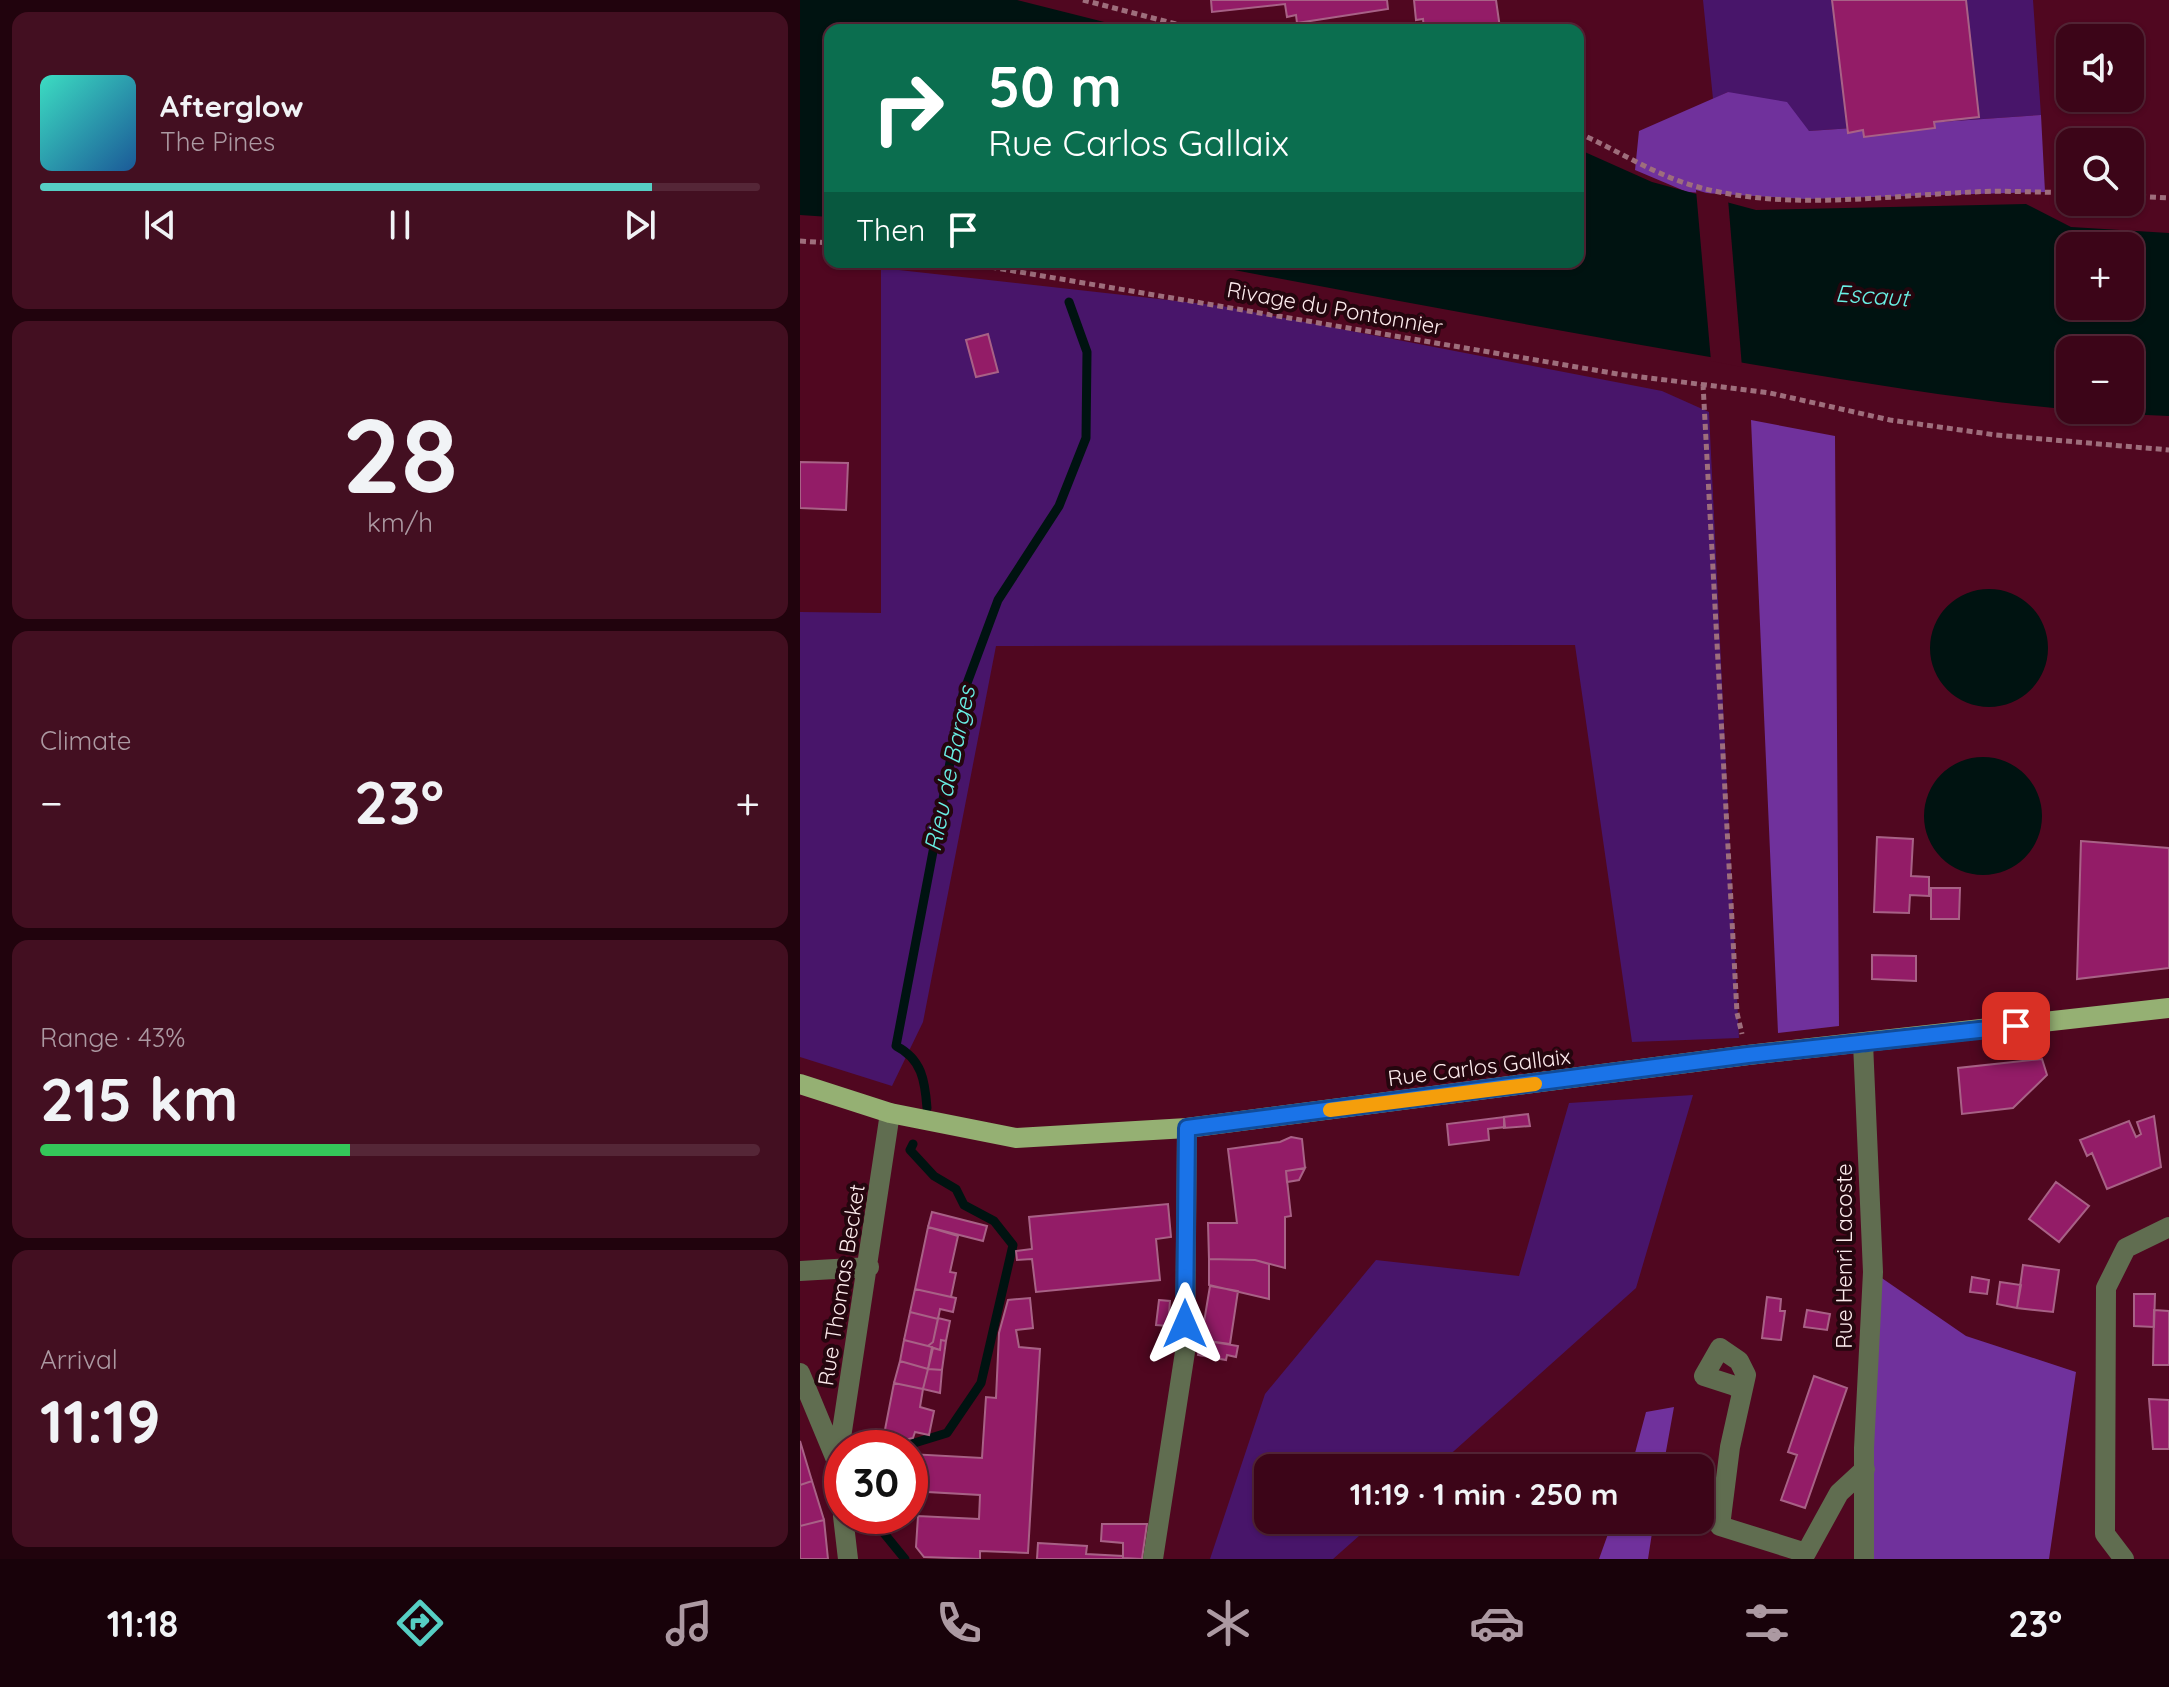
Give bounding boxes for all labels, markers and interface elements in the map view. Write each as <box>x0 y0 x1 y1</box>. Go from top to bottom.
map controls <box>2056 24 2144 424</box>
button: sound <box>2056 24 2144 112</box>
text: 50 m <box>988 51 1122 121</box>
icon: right <box>856 56 960 160</box>
text: Afterglow <box>160 87 303 125</box>
text: Rue Carlos Gallaix <box>988 120 1289 165</box>
text: The Pines <box>160 125 275 158</box>
button: search <box>2056 128 2144 216</box>
icon: previous <box>138 203 182 247</box>
icon: pause <box>378 203 422 247</box>
icon: next <box>618 203 662 247</box>
icon: arrive <box>941 208 985 252</box>
text: Then <box>856 211 925 249</box>
button: + <box>2056 232 2144 320</box>
street label: Rivage du Pontonnier <box>1225 275 1446 341</box>
water label: Escaut <box>1834 277 1913 313</box>
button: − <box>2056 336 2144 424</box>
text: 28 <box>342 389 458 519</box>
text: km/h <box>367 506 433 539</box>
water label: Rieu de Barges <box>917 682 982 854</box>
text: Climate <box>40 724 131 757</box>
text: 23° <box>354 764 444 839</box>
text: − <box>40 775 63 830</box>
text: + <box>735 775 760 830</box>
pin <box>1982 992 2050 1060</box>
icon: arrive <box>1994 1004 2038 1048</box>
text: Range · 43% <box>40 1021 185 1054</box>
street label: Rue Carlos Gallaix <box>1386 1042 1572 1092</box>
text: 215 km <box>40 1061 238 1136</box>
street label: Rue Henri Lacoste <box>1830 1163 1858 1349</box>
street label: Rue Thomas Becket <box>811 1182 871 1388</box>
position arrow <box>1143 1282 1227 1366</box>
text: Arrival <box>40 1343 118 1376</box>
text: 11:19 <box>40 1383 160 1458</box>
speed limit sign: 30 <box>824 1430 928 1534</box>
text: 11:19 · 1 min · 250 m <box>1350 1475 1618 1513</box>
icon: directions <box>392 1595 448 1651</box>
icon: music <box>661 1595 717 1651</box>
icon: phone <box>931 1595 987 1651</box>
icon: climate <box>1200 1595 1256 1651</box>
icon: car <box>1469 1595 1525 1651</box>
icon: filters <box>1739 1595 1795 1651</box>
text: 11:18 <box>107 1601 178 1646</box>
text: 23° <box>2008 1601 2062 1646</box>

